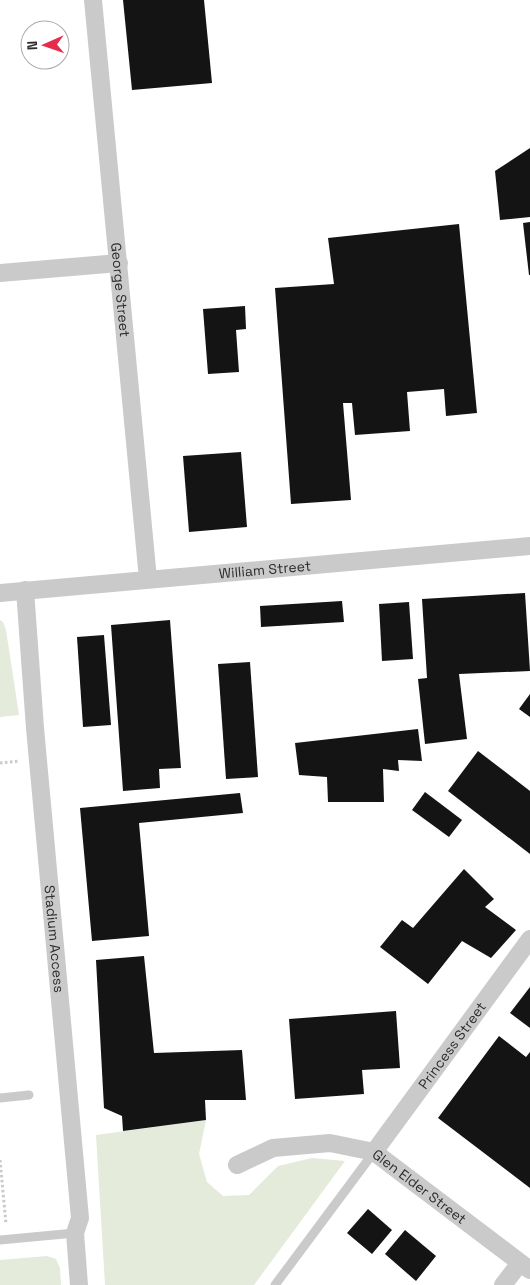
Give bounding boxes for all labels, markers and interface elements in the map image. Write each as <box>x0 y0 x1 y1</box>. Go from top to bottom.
north arrow <box>20 20 70 70</box>
text: N <box>23 40 41 50</box>
street label: George Street <box>107 242 134 338</box>
street label: William Street <box>218 556 312 583</box>
street label: Stadium Access <box>40 884 68 993</box>
street label: Princess Street <box>414 998 490 1093</box>
street label: Glen Elder Street <box>369 1145 470 1228</box>

